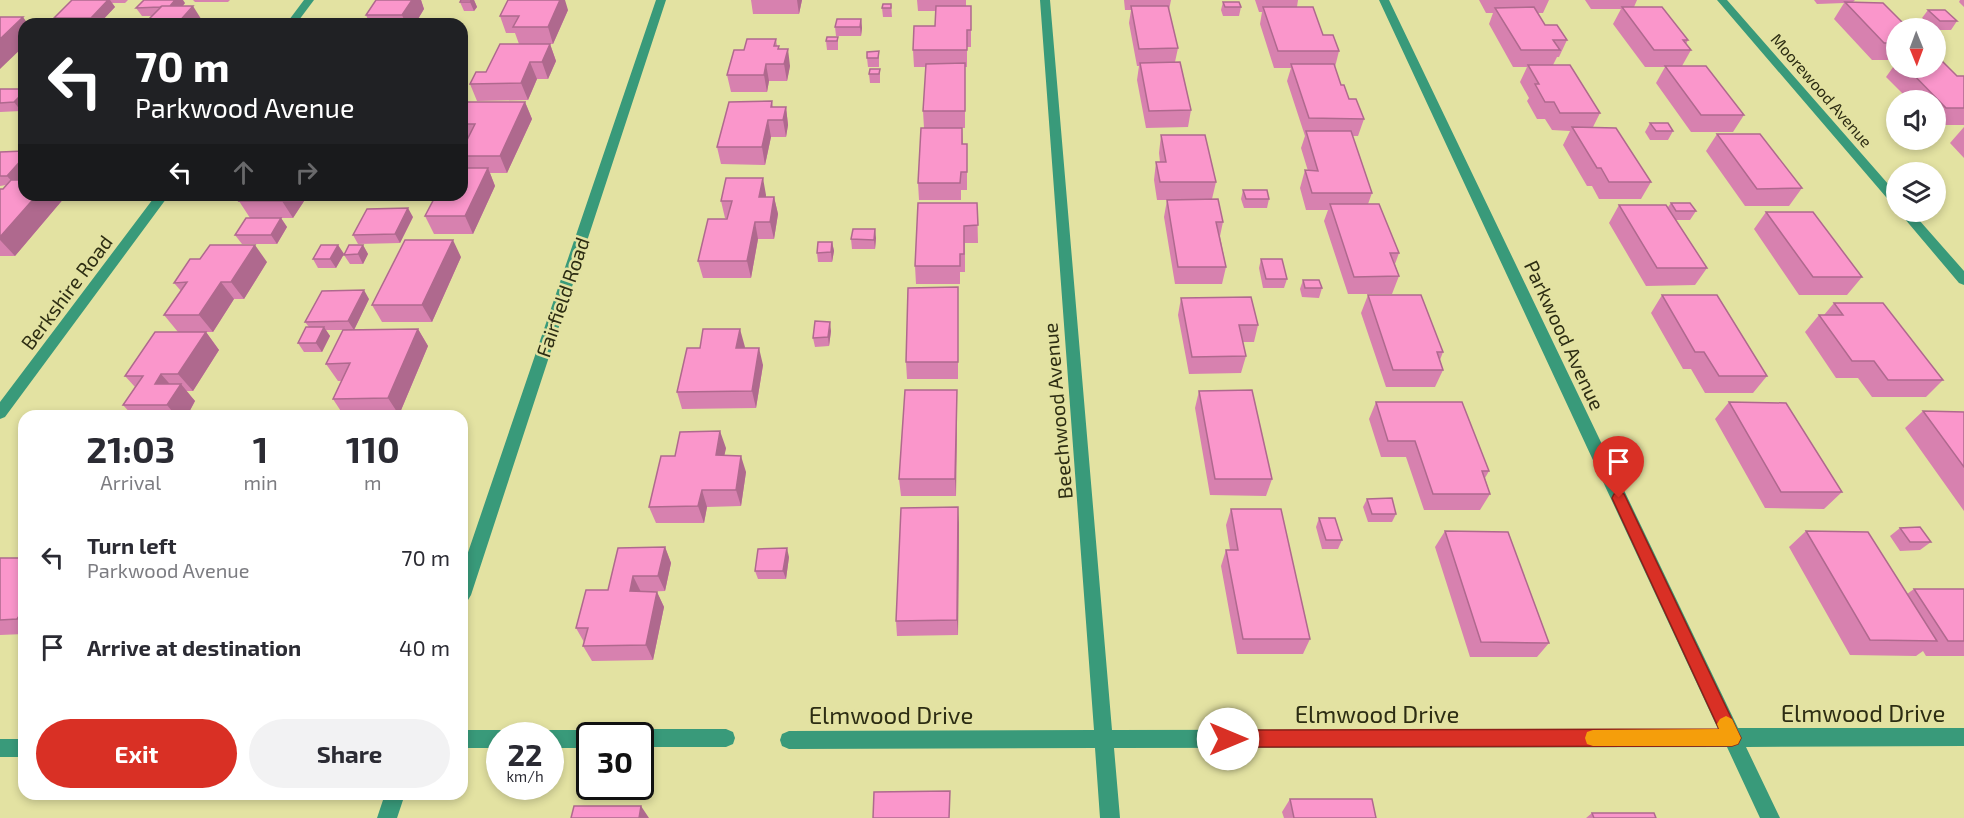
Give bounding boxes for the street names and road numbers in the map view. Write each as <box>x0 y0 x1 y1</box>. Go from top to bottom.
street label: Moorewood Avenue <box>1767 29 1877 151</box>
street label: Berkshire Road <box>15 230 117 354</box>
street label: Fairfield Road <box>530 234 594 360</box>
street label: Parkwood Avenue <box>1520 256 1610 414</box>
street label: Beechwood Avenue <box>1037 322 1077 500</box>
street label: Elmwood Drive <box>1781 698 1945 727</box>
street label: Elmwood Drive <box>1295 699 1459 728</box>
street label: Elmwood Drive <box>809 700 973 729</box>

